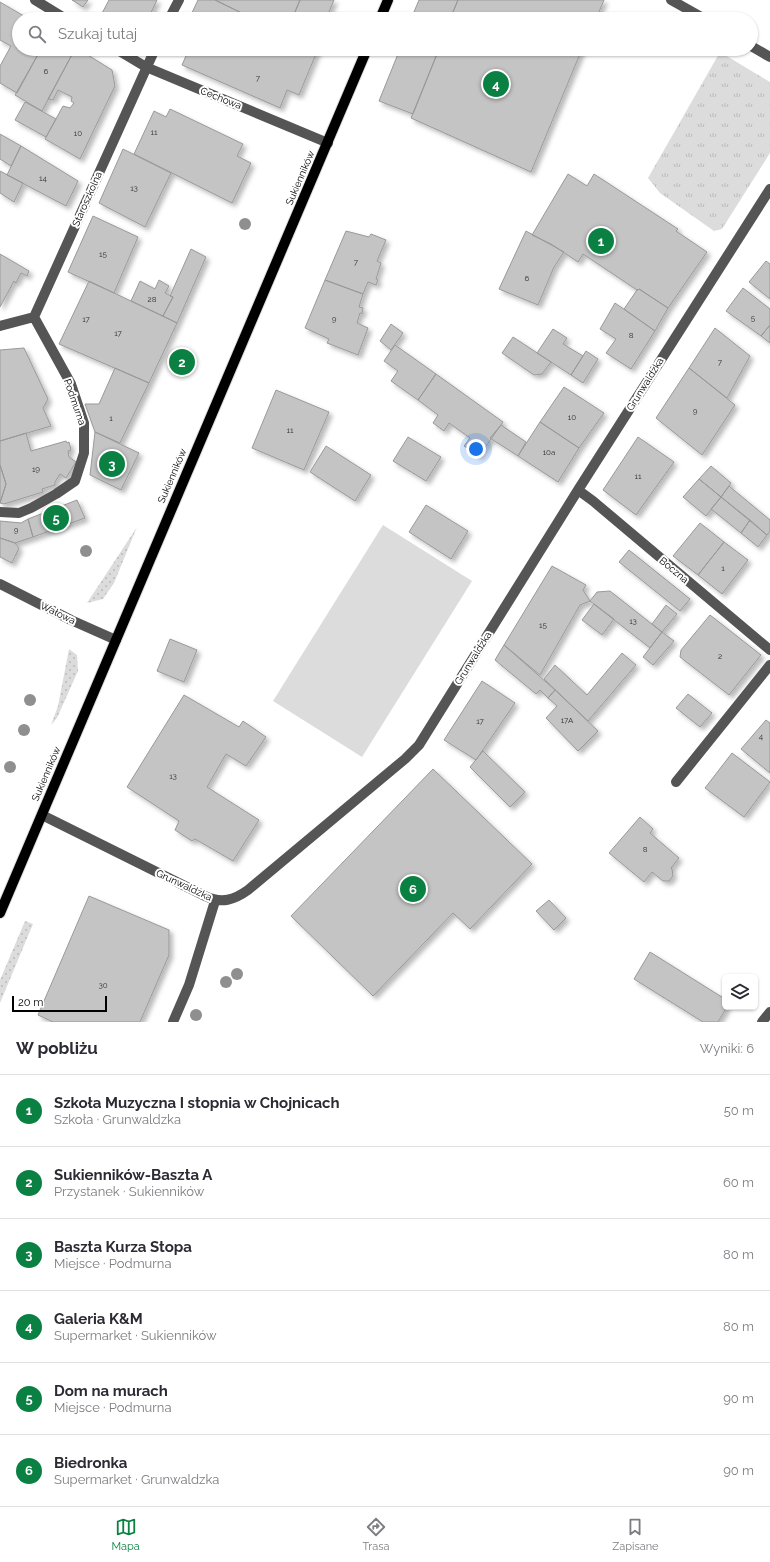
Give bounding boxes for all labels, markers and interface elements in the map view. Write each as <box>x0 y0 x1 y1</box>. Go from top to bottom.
search box <box>12 12 758 56</box>
icon: search <box>26 23 48 45</box>
text: Szukaj tutaj <box>58 25 137 43</box>
house number: 6 <box>44 66 49 76</box>
pin: 4 <box>483 69 509 99</box>
house number: 7 <box>256 73 261 83</box>
street label: Cechowa <box>199 85 243 111</box>
house number: 11 <box>151 127 158 137</box>
house number: 10 <box>74 128 82 138</box>
street label: Sukienników <box>284 149 316 207</box>
street label: Staroszkolna <box>70 170 104 228</box>
house number: 14 <box>39 173 48 183</box>
house number: 13 <box>130 183 138 193</box>
pin: 1 <box>588 226 614 256</box>
house number: 15 <box>99 249 108 259</box>
house number: 7 <box>354 257 359 267</box>
house number: 6 <box>525 273 530 283</box>
house number: 28 <box>148 294 157 304</box>
house number: 5 <box>751 313 756 323</box>
house number: 17 <box>82 314 91 324</box>
house number: 9 <box>332 314 337 324</box>
house number: 17 <box>114 328 123 338</box>
house number: 8 <box>629 330 634 340</box>
pin: 2 <box>169 347 195 377</box>
street label: Grunwaldzka <box>624 355 666 413</box>
house number: 7 <box>718 357 723 367</box>
street label: Podmurna <box>62 377 88 427</box>
house number: 9 <box>693 406 698 416</box>
house number: 10 <box>568 412 576 422</box>
house number: 1 <box>109 413 113 423</box>
house number: 11 <box>287 425 294 435</box>
your location <box>466 439 486 459</box>
street label: Sukienników <box>156 447 188 505</box>
house number: 10a <box>543 447 555 457</box>
pin: 3 <box>99 449 125 479</box>
house number: 19 <box>32 464 40 474</box>
house number: 11 <box>635 471 642 481</box>
pin: 5 <box>43 503 69 533</box>
house number: 9 <box>14 525 19 535</box>
street label: Boczna <box>657 555 691 585</box>
house number: 1 <box>721 563 725 573</box>
street label: Wałowa <box>39 600 77 626</box>
house number: 13 <box>629 616 637 626</box>
house number: 15 <box>539 620 548 630</box>
street label: Grunwaldzka <box>452 629 494 687</box>
house number: 2 <box>718 651 722 661</box>
house number: 17A <box>561 715 574 725</box>
house number: 17 <box>476 716 485 726</box>
house number: 4 <box>759 731 764 741</box>
street label: Sukienników <box>30 745 62 803</box>
house number: 13 <box>169 771 177 781</box>
house number: 8 <box>643 844 648 854</box>
street label: Grunwaldzka <box>154 867 214 903</box>
pin: 6 <box>400 874 426 904</box>
map controls <box>722 974 758 1010</box>
button: layers <box>722 974 758 1010</box>
house number: 30 <box>98 980 108 990</box>
scale bar <box>12 994 107 1013</box>
text: 20 m <box>18 996 43 1009</box>
text: W pobliżu <box>16 1038 98 1058</box>
text: Wyniki: 6 <box>700 1041 754 1056</box>
text: Szkoła Muzyczna I stopnia w Chojnicach <box>54 1094 340 1112</box>
text: 1 <box>26 1103 32 1118</box>
text: 50 m <box>724 1103 754 1118</box>
text: Szkoła · Grunwaldzka <box>54 1112 181 1127</box>
text: Sukienników-Baszta A <box>54 1166 212 1184</box>
text: 2 <box>25 1175 33 1190</box>
text: 60 m <box>723 1175 754 1190</box>
text: Przystanek · Sukienników <box>54 1184 204 1199</box>
text: Baszta Kurza Stopa <box>54 1238 192 1256</box>
text: 3 <box>25 1247 33 1262</box>
text: 80 m <box>723 1247 754 1262</box>
text: Miejsce · Podmurna <box>54 1256 172 1271</box>
text: Galeria K&M <box>54 1310 143 1328</box>
text: 4 <box>25 1319 33 1334</box>
text: 80 m <box>723 1319 754 1334</box>
text: Supermarket · Sukienników <box>54 1328 217 1343</box>
text: Dom na murach <box>54 1382 168 1400</box>
text: 5 <box>25 1391 33 1406</box>
text: 90 m <box>723 1391 754 1406</box>
text: Miejsce · Podmurna <box>54 1400 172 1415</box>
text: Biedronka <box>54 1454 127 1472</box>
text: 6 <box>25 1463 33 1478</box>
text: 90 m <box>723 1463 754 1478</box>
text: Supermarket · Grunwaldzka <box>54 1472 219 1487</box>
tab: Mapa <box>111 1516 140 1553</box>
tab: Trasa <box>363 1516 389 1553</box>
tab: Zapisane <box>612 1516 659 1553</box>

